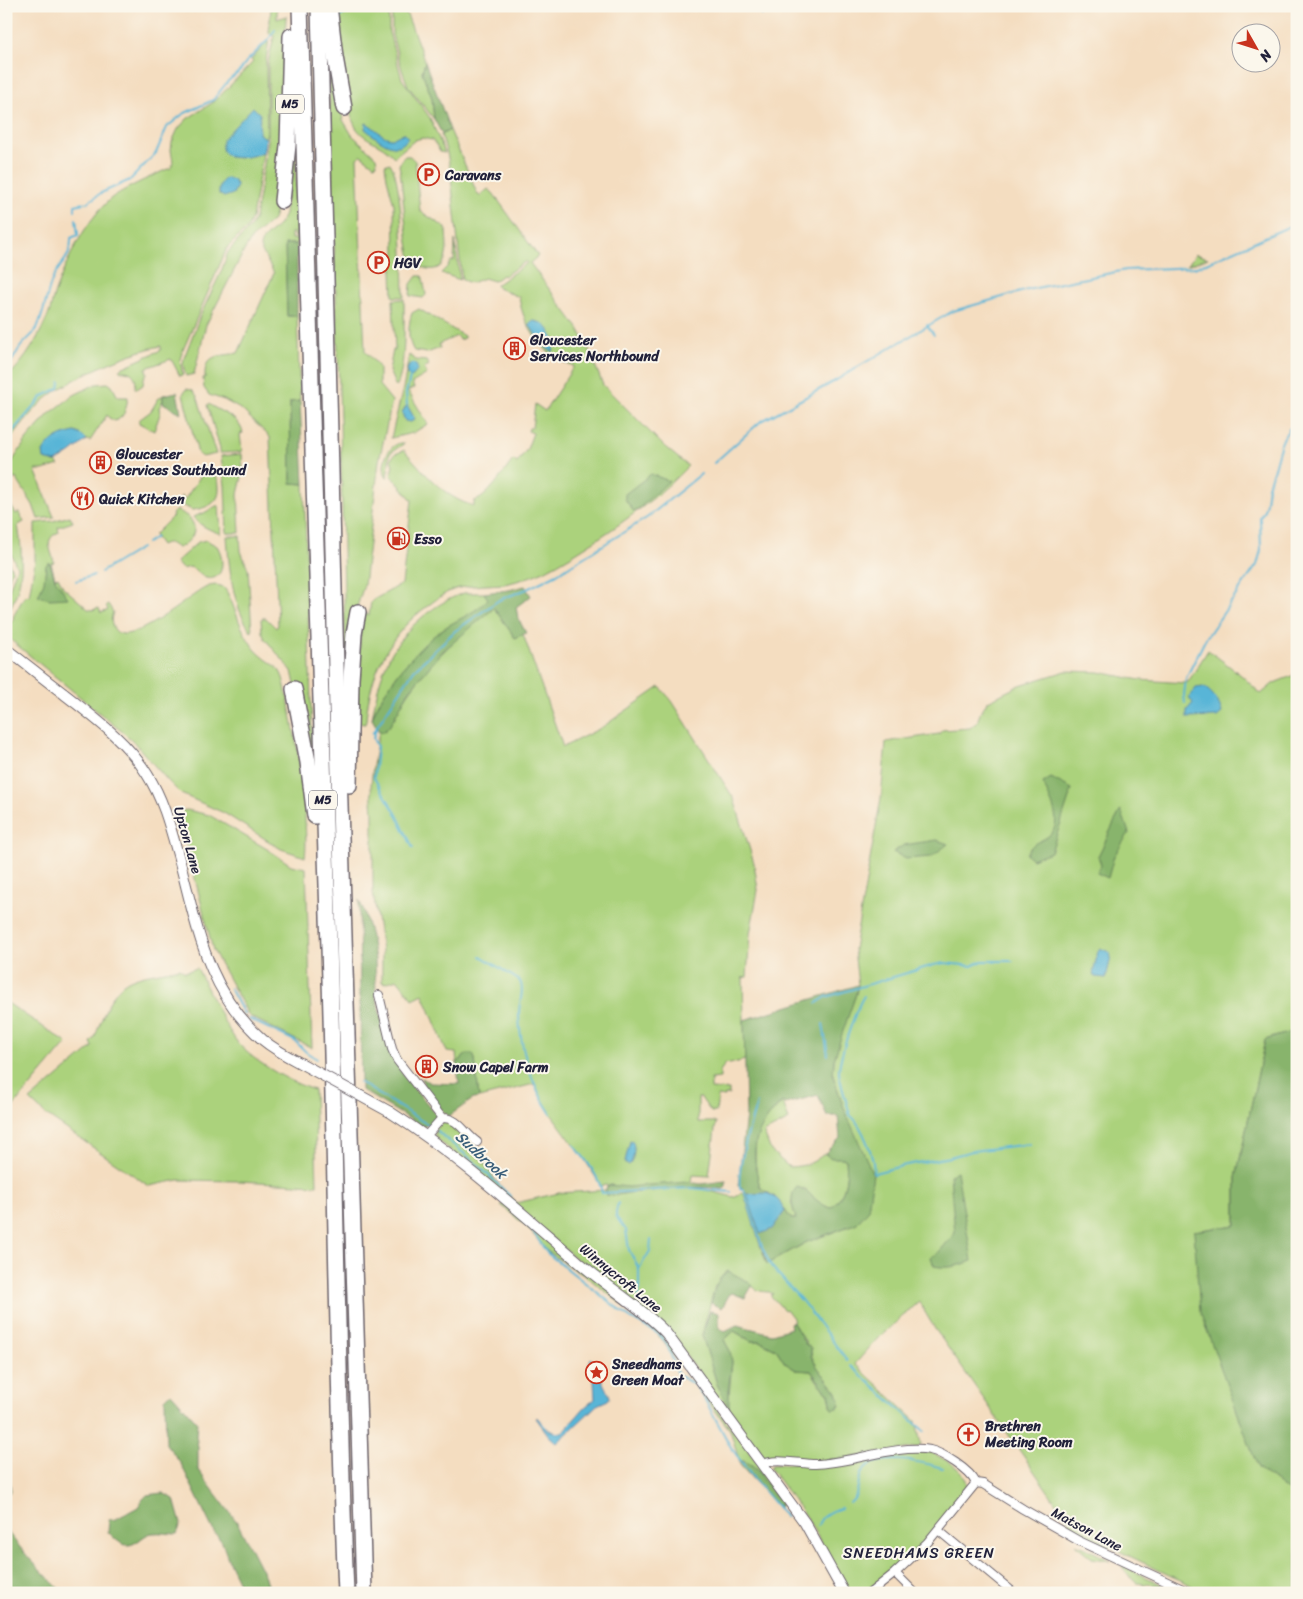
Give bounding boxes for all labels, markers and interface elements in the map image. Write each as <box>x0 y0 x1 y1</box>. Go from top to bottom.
north arrow <box>1230 22 1280 72</box>
text: N <box>1253 43 1279 68</box>
road number: M5 <box>276 95 304 114</box>
parking icon: Caravans <box>417 163 441 187</box>
place label: Caravans <box>444 163 502 188</box>
parking icon: HGV <box>366 251 390 275</box>
place label: HGV <box>393 251 422 276</box>
place label: Gloucester Services Northbound <box>529 328 660 369</box>
building icon: Gloucester Services Northbound <box>502 336 526 360</box>
place label: Gloucester Services Southbound <box>115 442 247 483</box>
building icon: Gloucester Services Southbound <box>88 450 112 474</box>
restaurant icon: Quick Kitchen <box>71 487 95 511</box>
place label: Quick Kitchen <box>98 487 185 512</box>
fuel station icon: Esso <box>386 527 410 551</box>
place label: Esso <box>414 527 443 552</box>
road number: M5 <box>309 790 337 810</box>
street label: Upton Lane <box>166 804 209 877</box>
building icon: Snow Capel Farm <box>415 1055 439 1079</box>
place label: Snow Capel Farm <box>442 1055 549 1080</box>
water label: Sudbrook <box>449 1124 514 1187</box>
street label: Winnycroft Lane <box>574 1237 668 1320</box>
place label: Sneedhams Green Moat <box>611 1352 685 1393</box>
place icon: Sneedhams Green Moat <box>584 1360 608 1384</box>
place label: Brethren Meeting Room <box>984 1414 1073 1455</box>
church icon: Brethren Meeting Room <box>957 1422 981 1446</box>
street label: Matson Lane <box>1047 1500 1127 1559</box>
district label: SNEEDHAMS GREEN <box>843 1540 995 1566</box>

